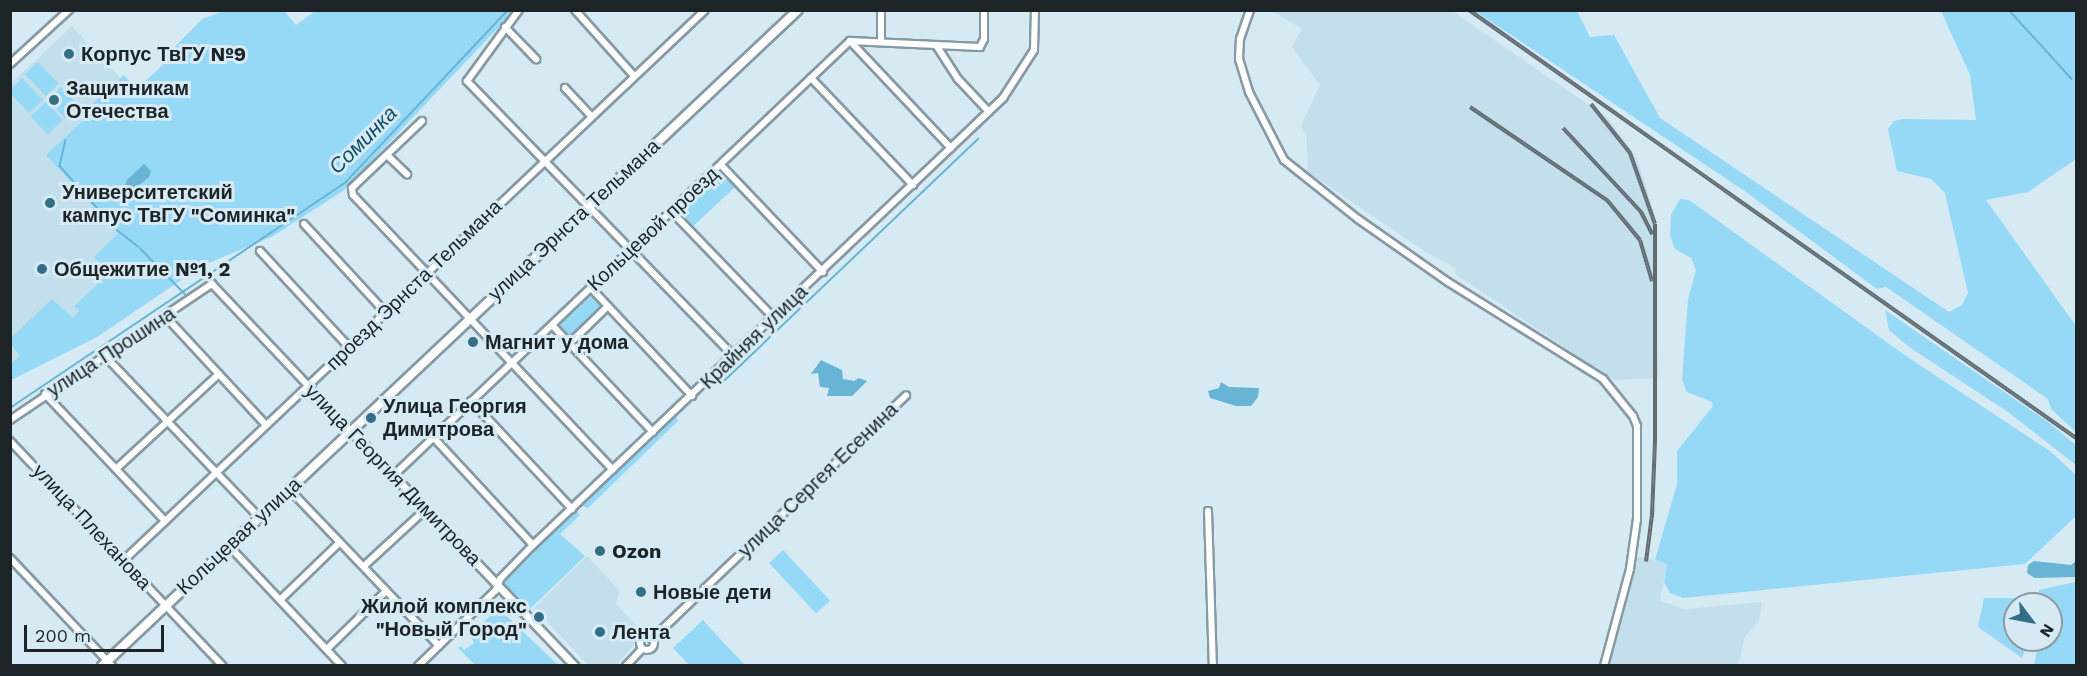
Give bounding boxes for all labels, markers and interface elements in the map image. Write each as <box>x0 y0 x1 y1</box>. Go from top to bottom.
place label: Корпус ТвГУ №9 <box>81 42 246 66</box>
marker: Корпус ТвГУ №9 <box>62 47 76 61</box>
place label: Защитникам Отечества <box>66 77 189 124</box>
marker: Защитникам Отечества <box>47 93 61 107</box>
water label: Соминка <box>324 101 402 179</box>
street label: улица Эрнста Тельмана <box>483 134 665 306</box>
street label: Кольцевой проезд <box>582 162 724 296</box>
place label: Университетский кампус ТвГУ "Соминка" <box>62 180 295 227</box>
street label: проезд Эрнста Тельмана <box>321 195 507 375</box>
marker: Университетский кампус ТвГУ "Соминка" <box>43 196 57 210</box>
place label: Общежитие №1, 2 <box>54 257 230 281</box>
marker: Общежитие №1, 2 <box>35 262 49 276</box>
street label: Крайняя улица <box>695 280 813 394</box>
street label: улица Прошина <box>42 302 180 402</box>
place label: Магнит у дома <box>485 330 628 354</box>
marker: Магнит у дома <box>466 335 480 349</box>
street label: улица Георгия Димитрова <box>300 379 486 571</box>
place label: Улица Георгия Димитрова <box>383 394 527 441</box>
street label: улица Сергея Есенина <box>733 397 903 563</box>
marker: Улица Георгия Димитрова <box>364 411 378 425</box>
street label: улица Плеханова <box>28 459 156 595</box>
street label: Кольцевая улица <box>172 472 306 600</box>
place label: Ozon <box>612 539 661 563</box>
marker: Ozon <box>593 544 607 558</box>
place label: Новые дети <box>653 580 772 604</box>
marker: Новые дети <box>634 585 648 599</box>
north arrow <box>2003 592 2063 652</box>
place label: Жилой комплекс "Новый Город" <box>361 594 527 641</box>
marker: Жилой комплекс "Новый Город" <box>532 610 546 624</box>
scale bar <box>27 613 166 651</box>
place label: Лента <box>612 620 670 644</box>
text: N <box>2036 621 2058 641</box>
text: 200 m <box>35 625 91 646</box>
marker: Лента <box>593 625 607 639</box>

